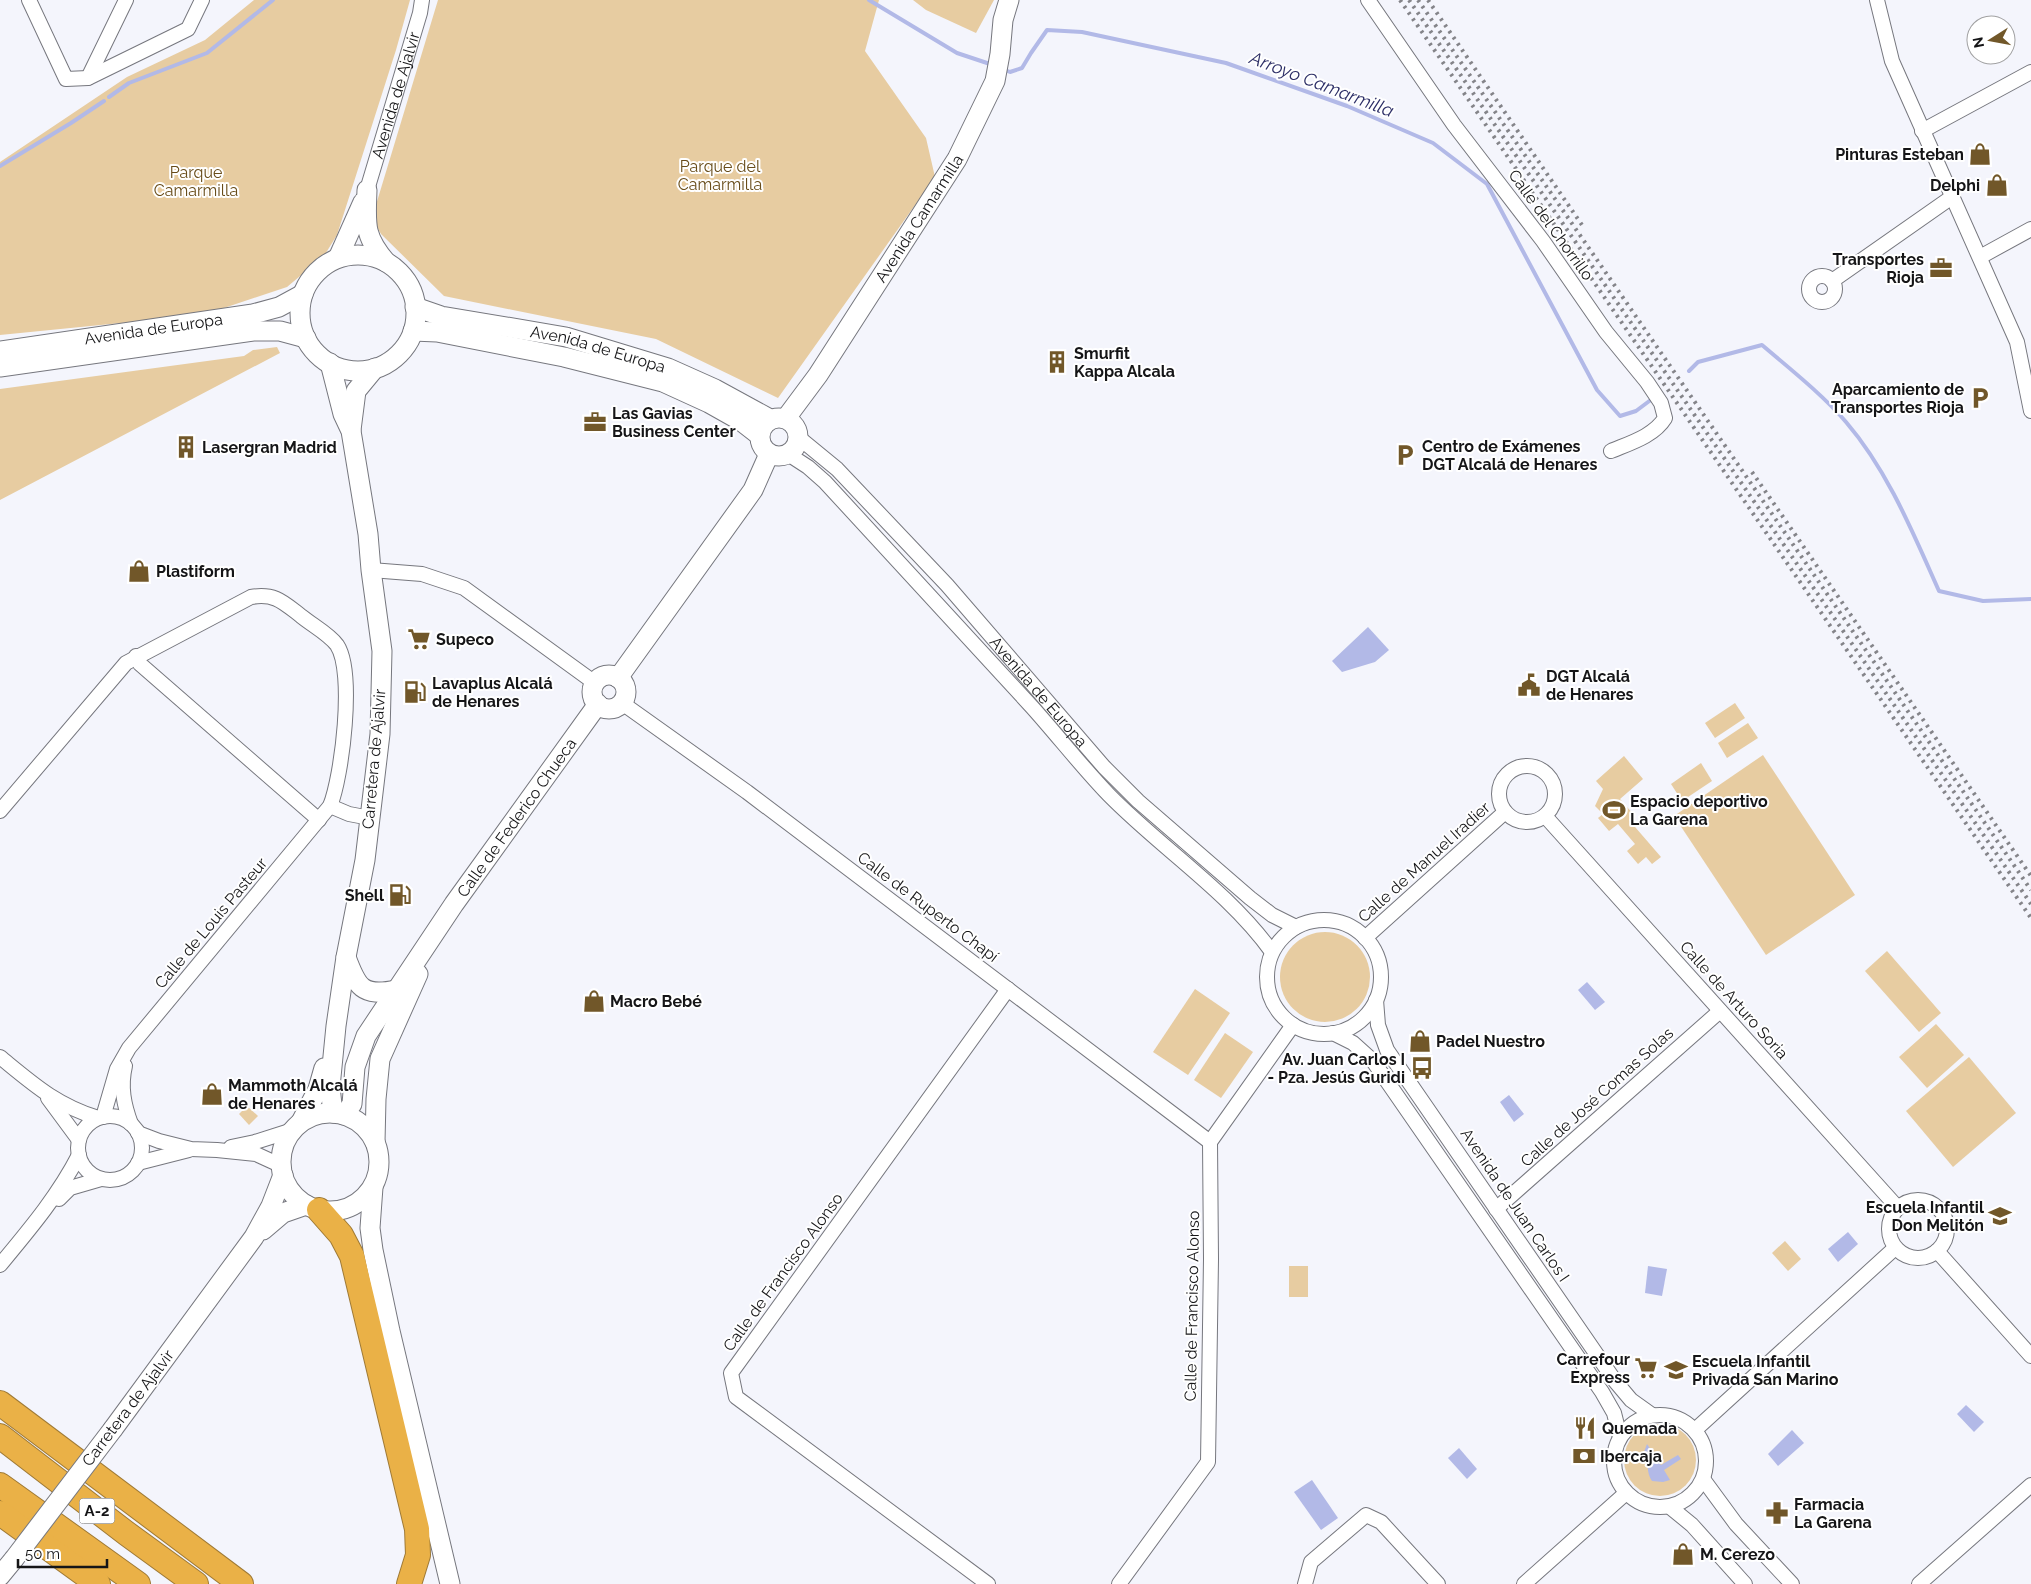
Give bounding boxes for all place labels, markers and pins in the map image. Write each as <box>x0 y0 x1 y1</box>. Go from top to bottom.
shop icon: Pinturas Esteban <box>1967 141 1993 167</box>
place label: Pinturas Esteban <box>1835 145 1964 164</box>
shop icon: Delphi <box>1984 172 2010 198</box>
place label: Delphi <box>1930 176 1980 195</box>
place label: Transportes Rioja <box>1832 250 1924 287</box>
office icon: Transportes Rioja <box>1928 255 1954 281</box>
place label: Smurfit Kappa Alcala <box>1074 344 1175 381</box>
building icon: Smurfit Kappa Alcala <box>1044 349 1070 375</box>
place label: Aparcamiento de Transportes Rioja <box>1831 380 1964 417</box>
parking icon: Aparcamiento de Transportes Rioja <box>1967 385 1993 411</box>
place label: Las Gavias Business Center <box>612 404 736 441</box>
office icon: Las Gavias Business Center <box>582 409 608 435</box>
building icon: Lasergran Madrid <box>173 434 199 460</box>
place label: Centro de Exámenes DGT Alcalá de Henares <box>1422 437 1597 474</box>
place label: Lasergran Madrid <box>202 438 337 457</box>
parking icon: Centro de Exámenes DGT Alcalá de Henares <box>1392 442 1418 468</box>
shop icon: Plastiform <box>126 558 152 584</box>
place label: Plastiform <box>156 562 235 581</box>
supermarket icon: Supeco <box>406 626 432 652</box>
place label: Supeco <box>436 630 494 649</box>
place label: DGT Alcalá de Henares <box>1546 667 1634 704</box>
public building icon: DGT Alcalá de Henares <box>1516 672 1542 698</box>
place label: Lavaplus Alcalá de Henares <box>432 674 553 711</box>
fuel station icon: Lavaplus Alcalá de Henares <box>402 679 428 705</box>
place label: Espacio deportivo La Garena <box>1630 792 1768 829</box>
sports icon: Espacio deportivo La Garena <box>1601 797 1627 823</box>
fuel station icon: Shell <box>387 882 413 908</box>
place label: Shell <box>345 886 385 905</box>
shop icon: Macro Bebé <box>581 988 607 1014</box>
place label: Macro Bebé <box>610 992 702 1011</box>
shop icon: Padel Nuestro <box>1407 1028 1433 1054</box>
place label: Padel Nuestro <box>1436 1032 1545 1051</box>
place label: Av. Juan Carlos I - Pza. Jesús Guridi <box>1267 1050 1405 1087</box>
bus stop icon: Av. Juan Carlos I - Pza. Jesús Guridi <box>1409 1055 1435 1081</box>
place label: Mammoth Alcalá de Henares <box>228 1076 358 1113</box>
shop icon: Mammoth Alcalá de Henares <box>199 1081 225 1107</box>
place label: Escuela Infantil Don Melitón <box>1866 1198 1985 1235</box>
school or university icon: Escuela Infantil Don Melitón <box>1987 1203 2013 1229</box>
place label: Carrefour Express <box>1556 1350 1630 1387</box>
place label: Escuela Infantil Privada San Marino <box>1692 1352 1839 1389</box>
supermarket icon: Carrefour Express <box>1633 1355 1659 1381</box>
school or university icon: Escuela Infantil Privada San Marino <box>1663 1357 1689 1383</box>
restaurant icon: Quemada <box>1572 1415 1598 1441</box>
place label: Quemada <box>1602 1419 1677 1438</box>
bank icon: Ibercaja <box>1571 1443 1597 1469</box>
place label: Ibercaja <box>1600 1447 1662 1466</box>
place label: Farmacia La Garena <box>1794 1495 1872 1532</box>
pharmacy icon: Farmacia La Garena <box>1764 1500 1790 1526</box>
shop icon: M. Cerezo <box>1670 1541 1696 1567</box>
place label: M. Cerezo <box>1700 1545 1775 1564</box>

